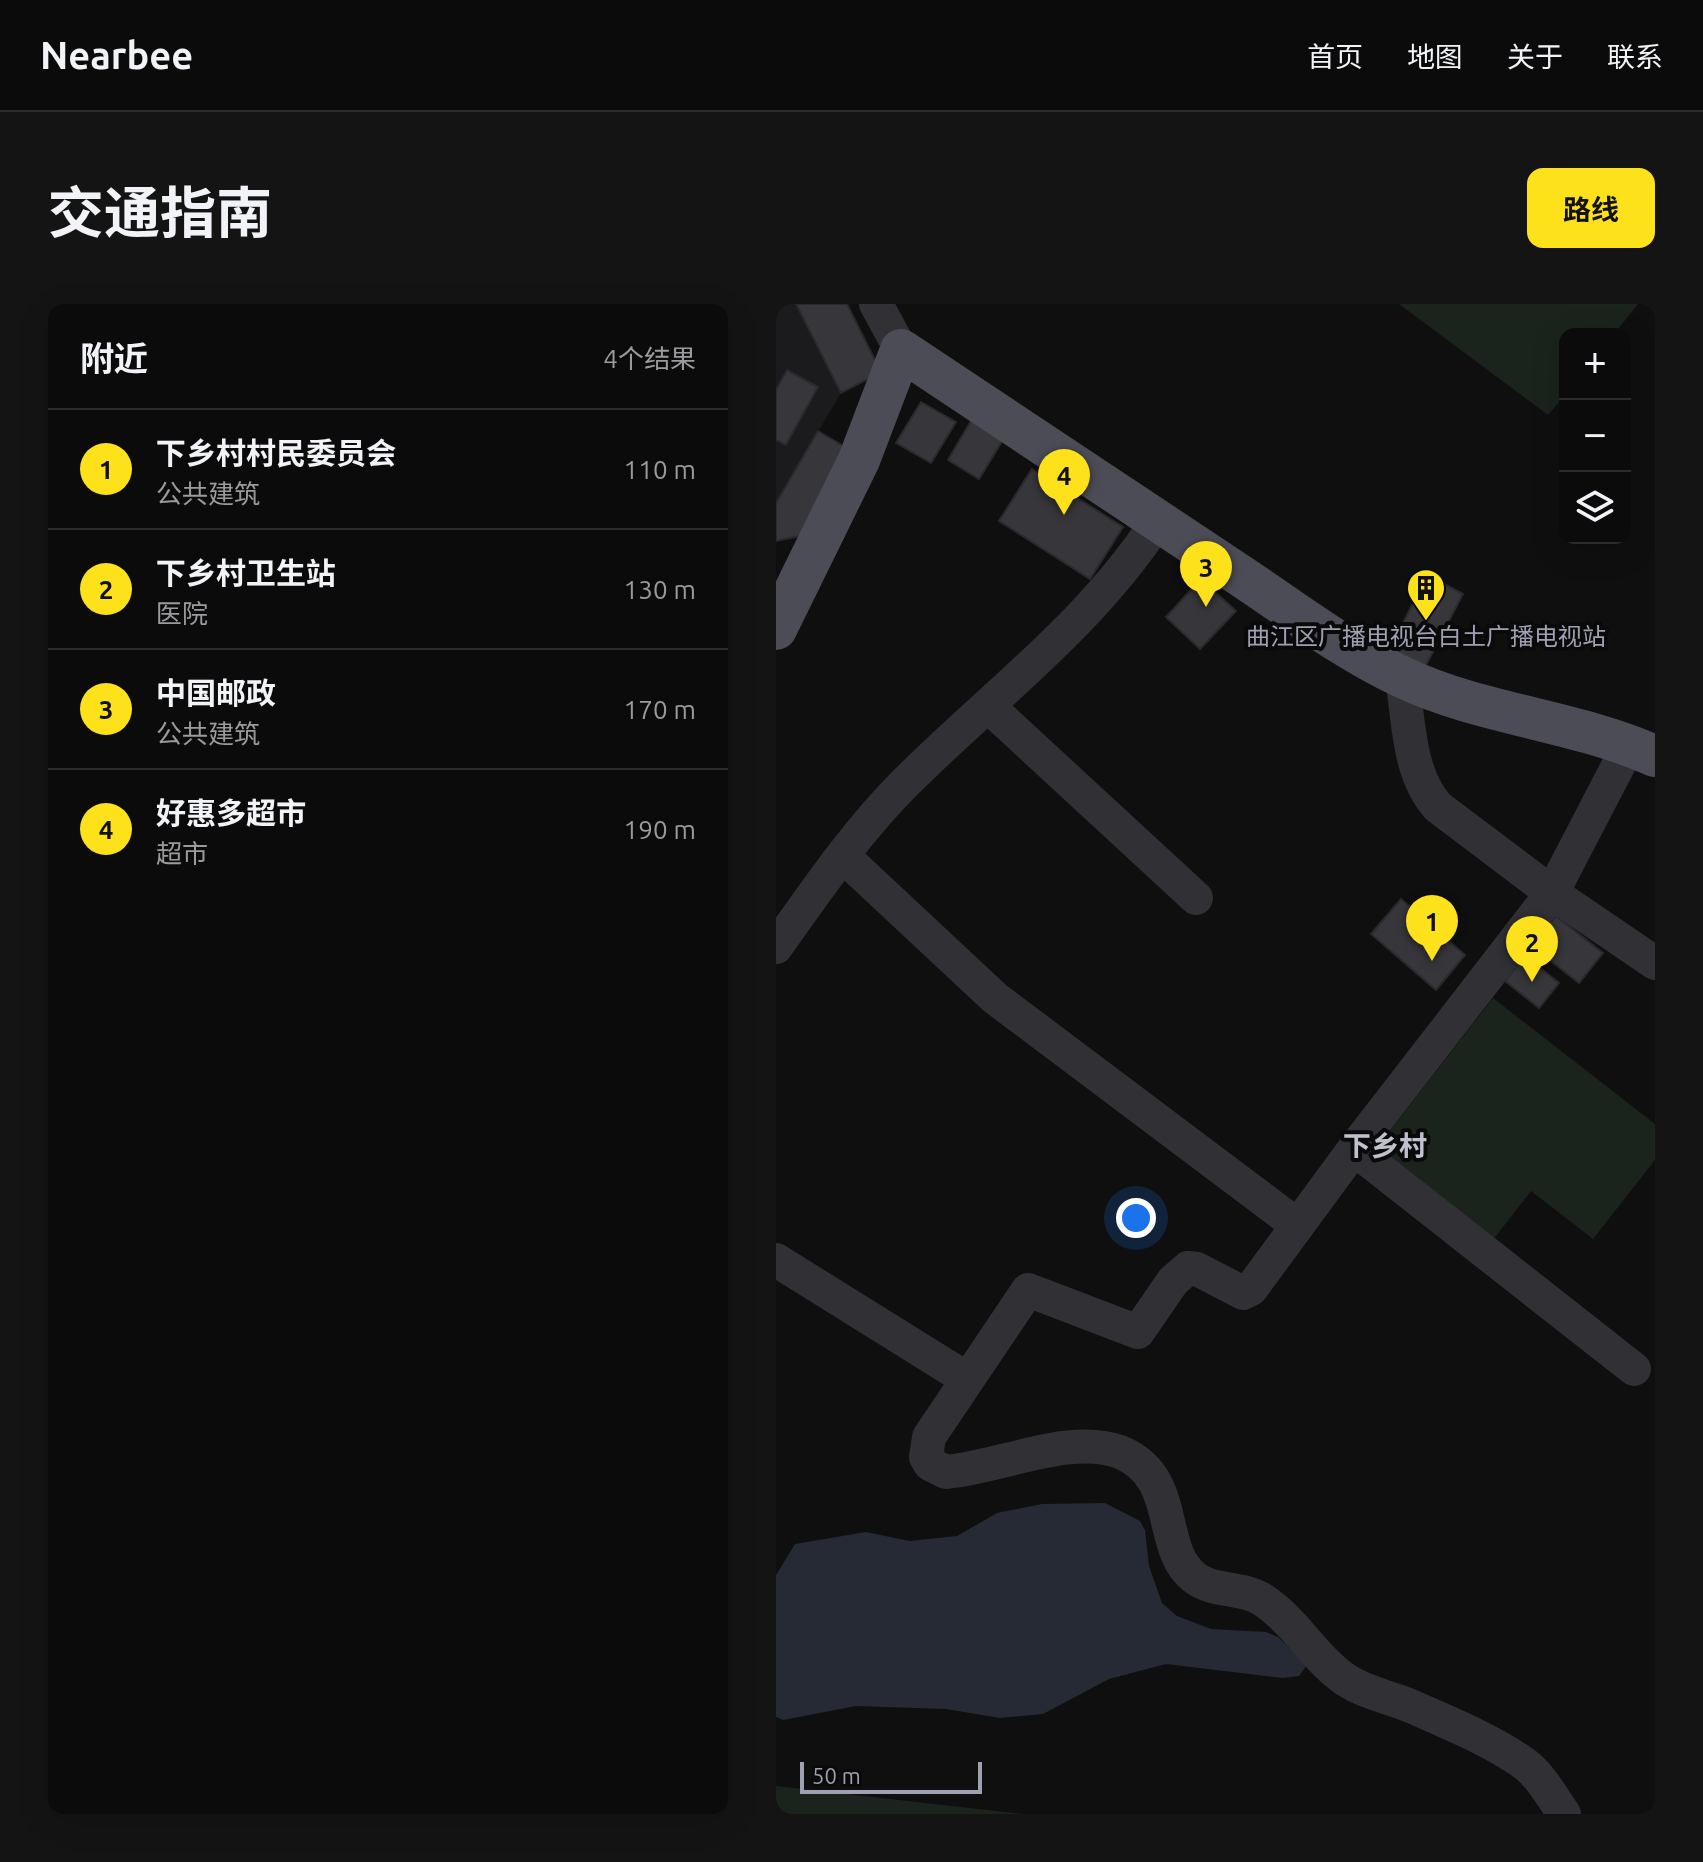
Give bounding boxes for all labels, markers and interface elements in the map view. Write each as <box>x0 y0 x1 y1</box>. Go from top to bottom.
text: Nearbee <box>40 34 193 76</box>
text: 首页 <box>1307 41 1363 72</box>
text: 地图 <box>1407 41 1463 72</box>
text: 关于 <box>1507 41 1563 72</box>
text: 联系 <box>1607 41 1663 72</box>
button: 路线 <box>1527 168 1655 248</box>
text: 交通指南 <box>48 181 272 244</box>
map controls <box>1559 328 1631 544</box>
button: + <box>1559 328 1631 400</box>
text: 附近 <box>80 339 148 377</box>
text: 4个结果 <box>603 344 696 373</box>
button: − <box>1559 400 1631 472</box>
text: 下乡村村民委员会 <box>156 436 396 470</box>
pin: 4 <box>1038 449 1090 515</box>
text: 1 <box>99 455 113 484</box>
text: 110 m <box>624 455 696 484</box>
button: layers <box>1559 472 1631 544</box>
text: 公共建筑 <box>156 479 260 508</box>
pin: 3 <box>1180 541 1232 607</box>
text: 下乡村卫生站 <box>156 556 336 590</box>
building icon: 曲江区广播电视台白土广播电视站 <box>1405 567 1447 622</box>
text: 2 <box>99 575 113 604</box>
text: 130 m <box>624 575 696 604</box>
text: 医院 <box>156 599 208 628</box>
place label: 曲江区广播电视台白土广播电视站 <box>1246 623 1606 650</box>
text: 中国邮政 <box>156 676 276 710</box>
text: 3 <box>99 695 113 724</box>
text: 170 m <box>624 695 696 724</box>
text: 公共建筑 <box>156 719 260 748</box>
text: 好惠多超市 <box>156 796 306 830</box>
text: 4 <box>99 815 113 844</box>
text: 190 m <box>624 815 696 844</box>
text: 超市 <box>156 839 208 868</box>
pin: 1 <box>1406 895 1458 961</box>
pin: 2 <box>1506 916 1558 982</box>
district label: 下乡村 <box>1343 1130 1427 1161</box>
your location <box>1116 1198 1156 1238</box>
scale bar <box>800 1758 982 1794</box>
text: 50 m <box>812 1763 861 1788</box>

